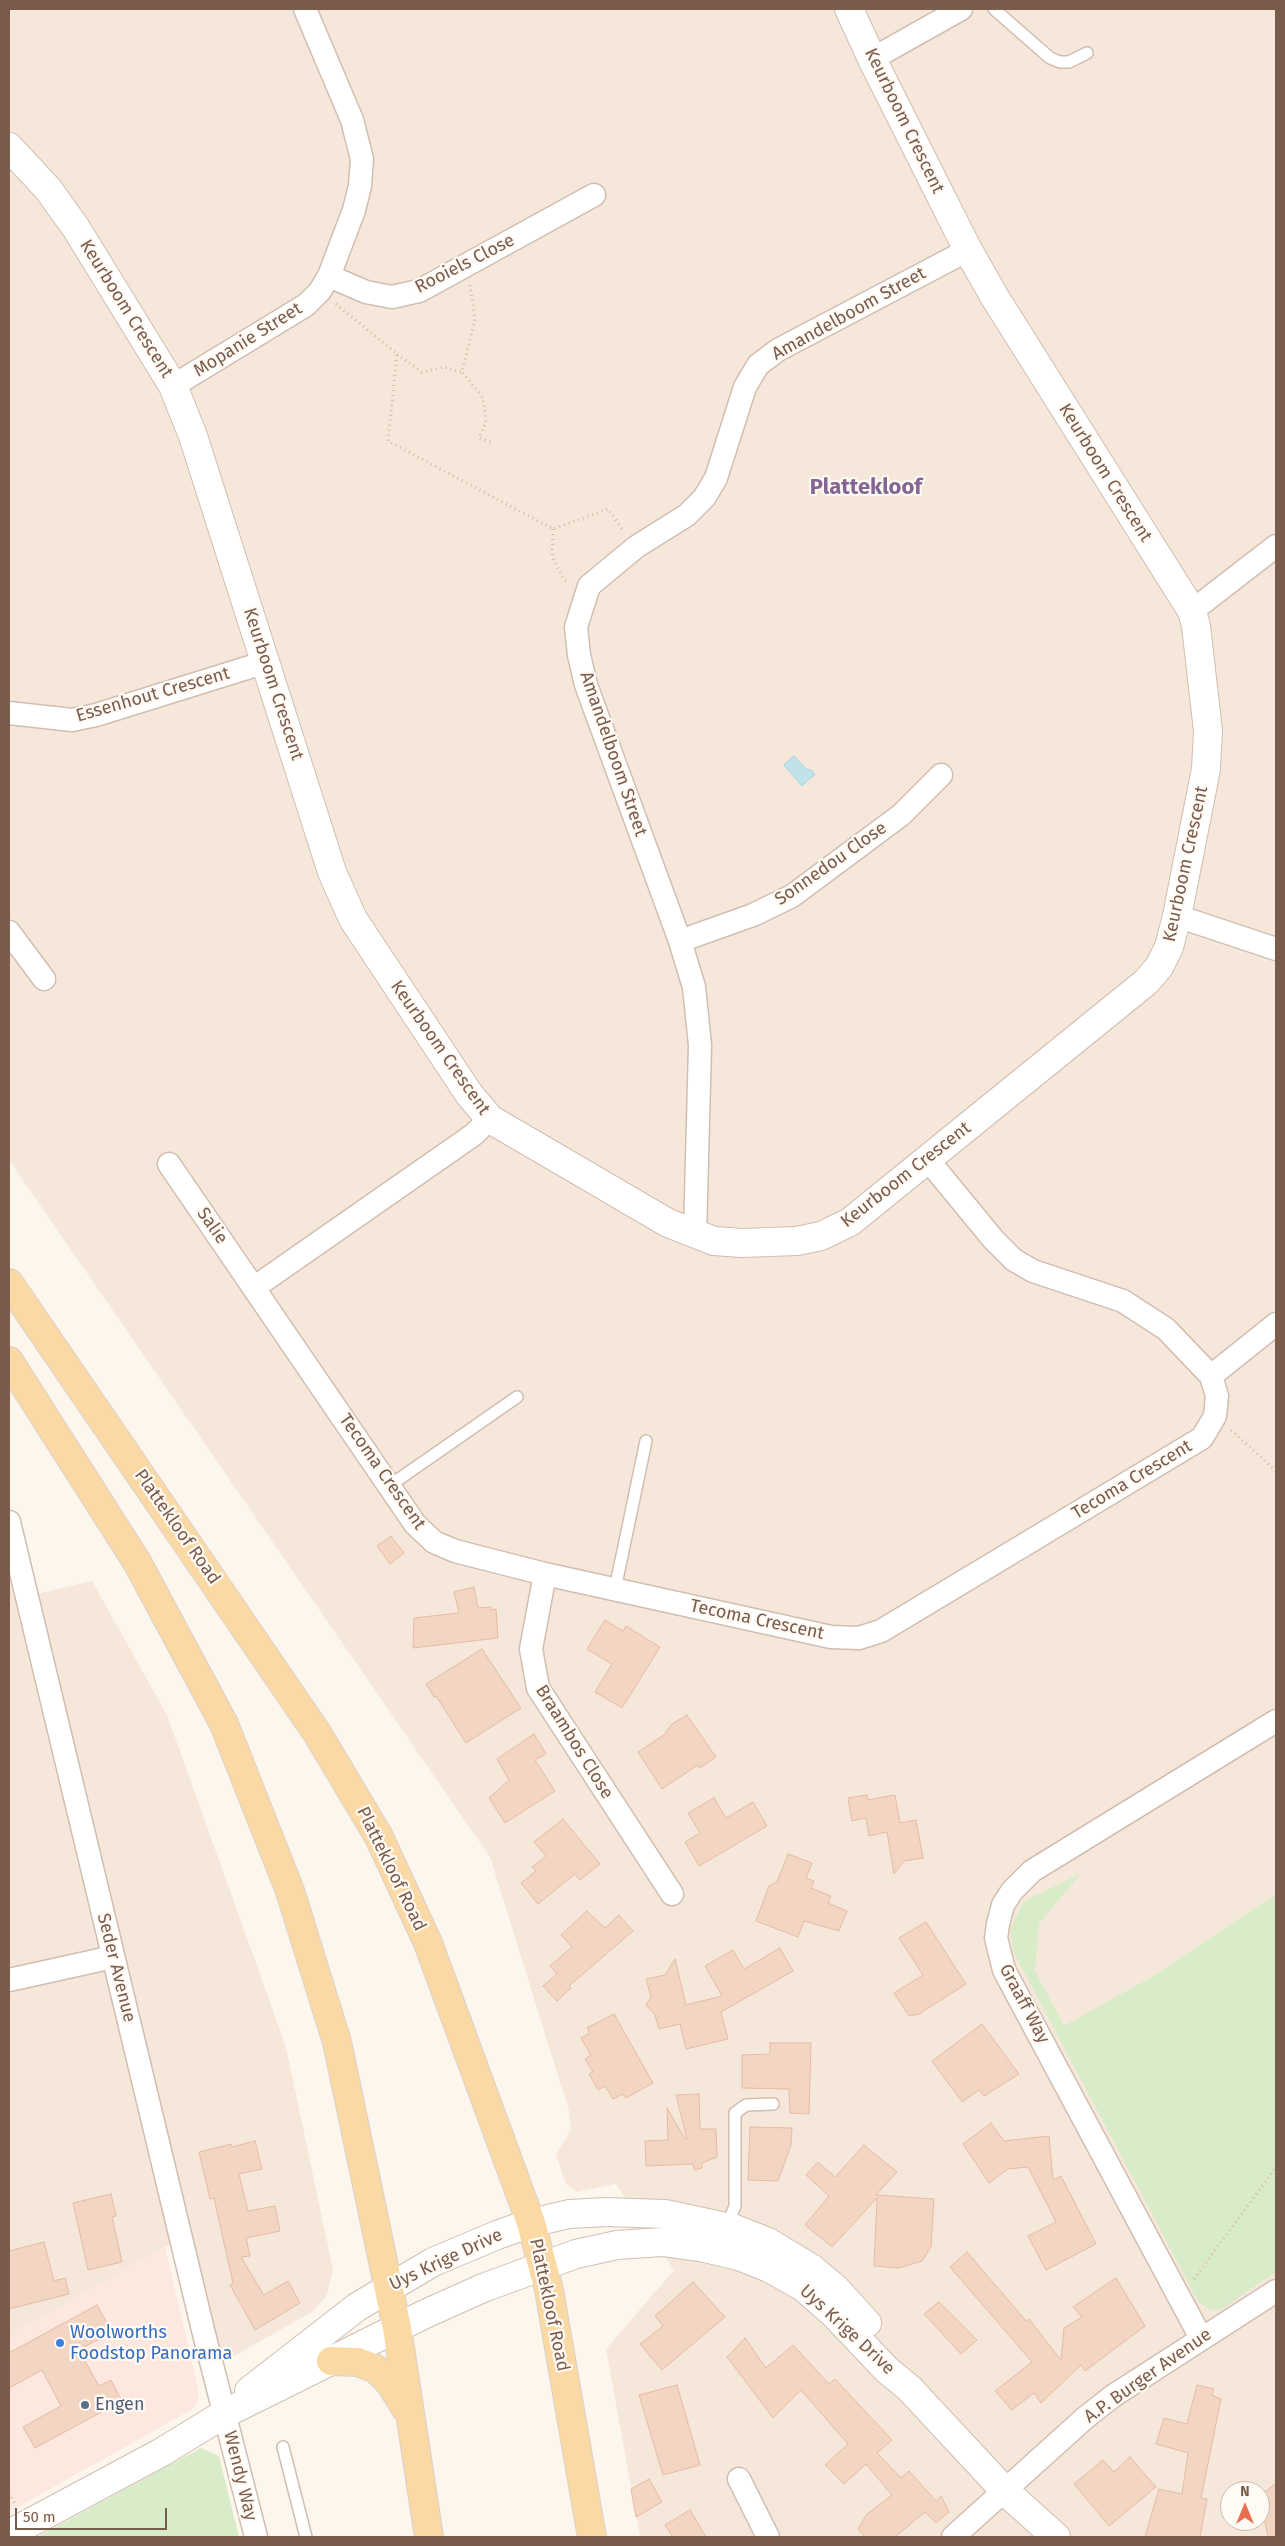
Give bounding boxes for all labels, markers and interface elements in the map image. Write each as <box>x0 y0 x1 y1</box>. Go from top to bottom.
street label: Keurboom Crescent <box>859 45 949 197</box>
street label: Rooiels Close <box>412 230 518 298</box>
street label: Keurboom Crescent <box>75 236 177 382</box>
street label: Amandelboom Street <box>768 263 930 365</box>
street label: Mopanie Street <box>190 298 306 382</box>
street label: Keurboom Crescent <box>1054 400 1156 546</box>
district label: Plattekloof <box>810 475 922 501</box>
street label: Keurboom Crescent <box>238 605 308 763</box>
street label: Essenhout Crescent <box>74 663 232 727</box>
street label: Amandelboom Street <box>575 669 651 839</box>
street label: Keurboom Crescent <box>1159 784 1213 944</box>
street label: Sonnedou Close <box>771 817 891 911</box>
street label: Keurboom Crescent <box>386 977 494 1119</box>
street label: Keurboom Crescent <box>837 1118 975 1232</box>
street label: Salie <box>192 1204 232 1248</box>
street label: Tecoma Crescent <box>334 1410 430 1534</box>
street label: Tecoma Crescent <box>1068 1436 1196 1524</box>
street label: Plattekloof Road <box>129 1465 225 1589</box>
street label: Tecoma Crescent <box>688 1595 826 1645</box>
street label: Braambos Close <box>530 1681 618 1803</box>
street label: Plattekloof Road <box>352 1803 430 1935</box>
street label: Seder Avenue <box>92 1911 140 2025</box>
street label: Graaff Way <box>994 1961 1054 2047</box>
street label: Uys Krige Drive <box>386 2224 506 2296</box>
street label: Plattekloof Road <box>524 2236 574 2374</box>
street label: Uys Krige Drive <box>795 2280 899 2380</box>
place label: Woolworths Foodstop Panorama <box>70 2322 232 2364</box>
street label: A.P. Burger Avenue <box>1080 2324 1216 2428</box>
marker: Woolworths Foodstop Panorama <box>54 2337 66 2349</box>
place label: Engen <box>95 2394 144 2416</box>
marker: Engen <box>79 2399 91 2411</box>
street label: Wendy Way <box>218 2429 262 2523</box>
north arrow <box>1220 2481 1270 2531</box>
text: N <box>1240 2483 1250 2500</box>
scale bar <box>18 2498 170 2530</box>
text: 50 m <box>23 2508 56 2526</box>

